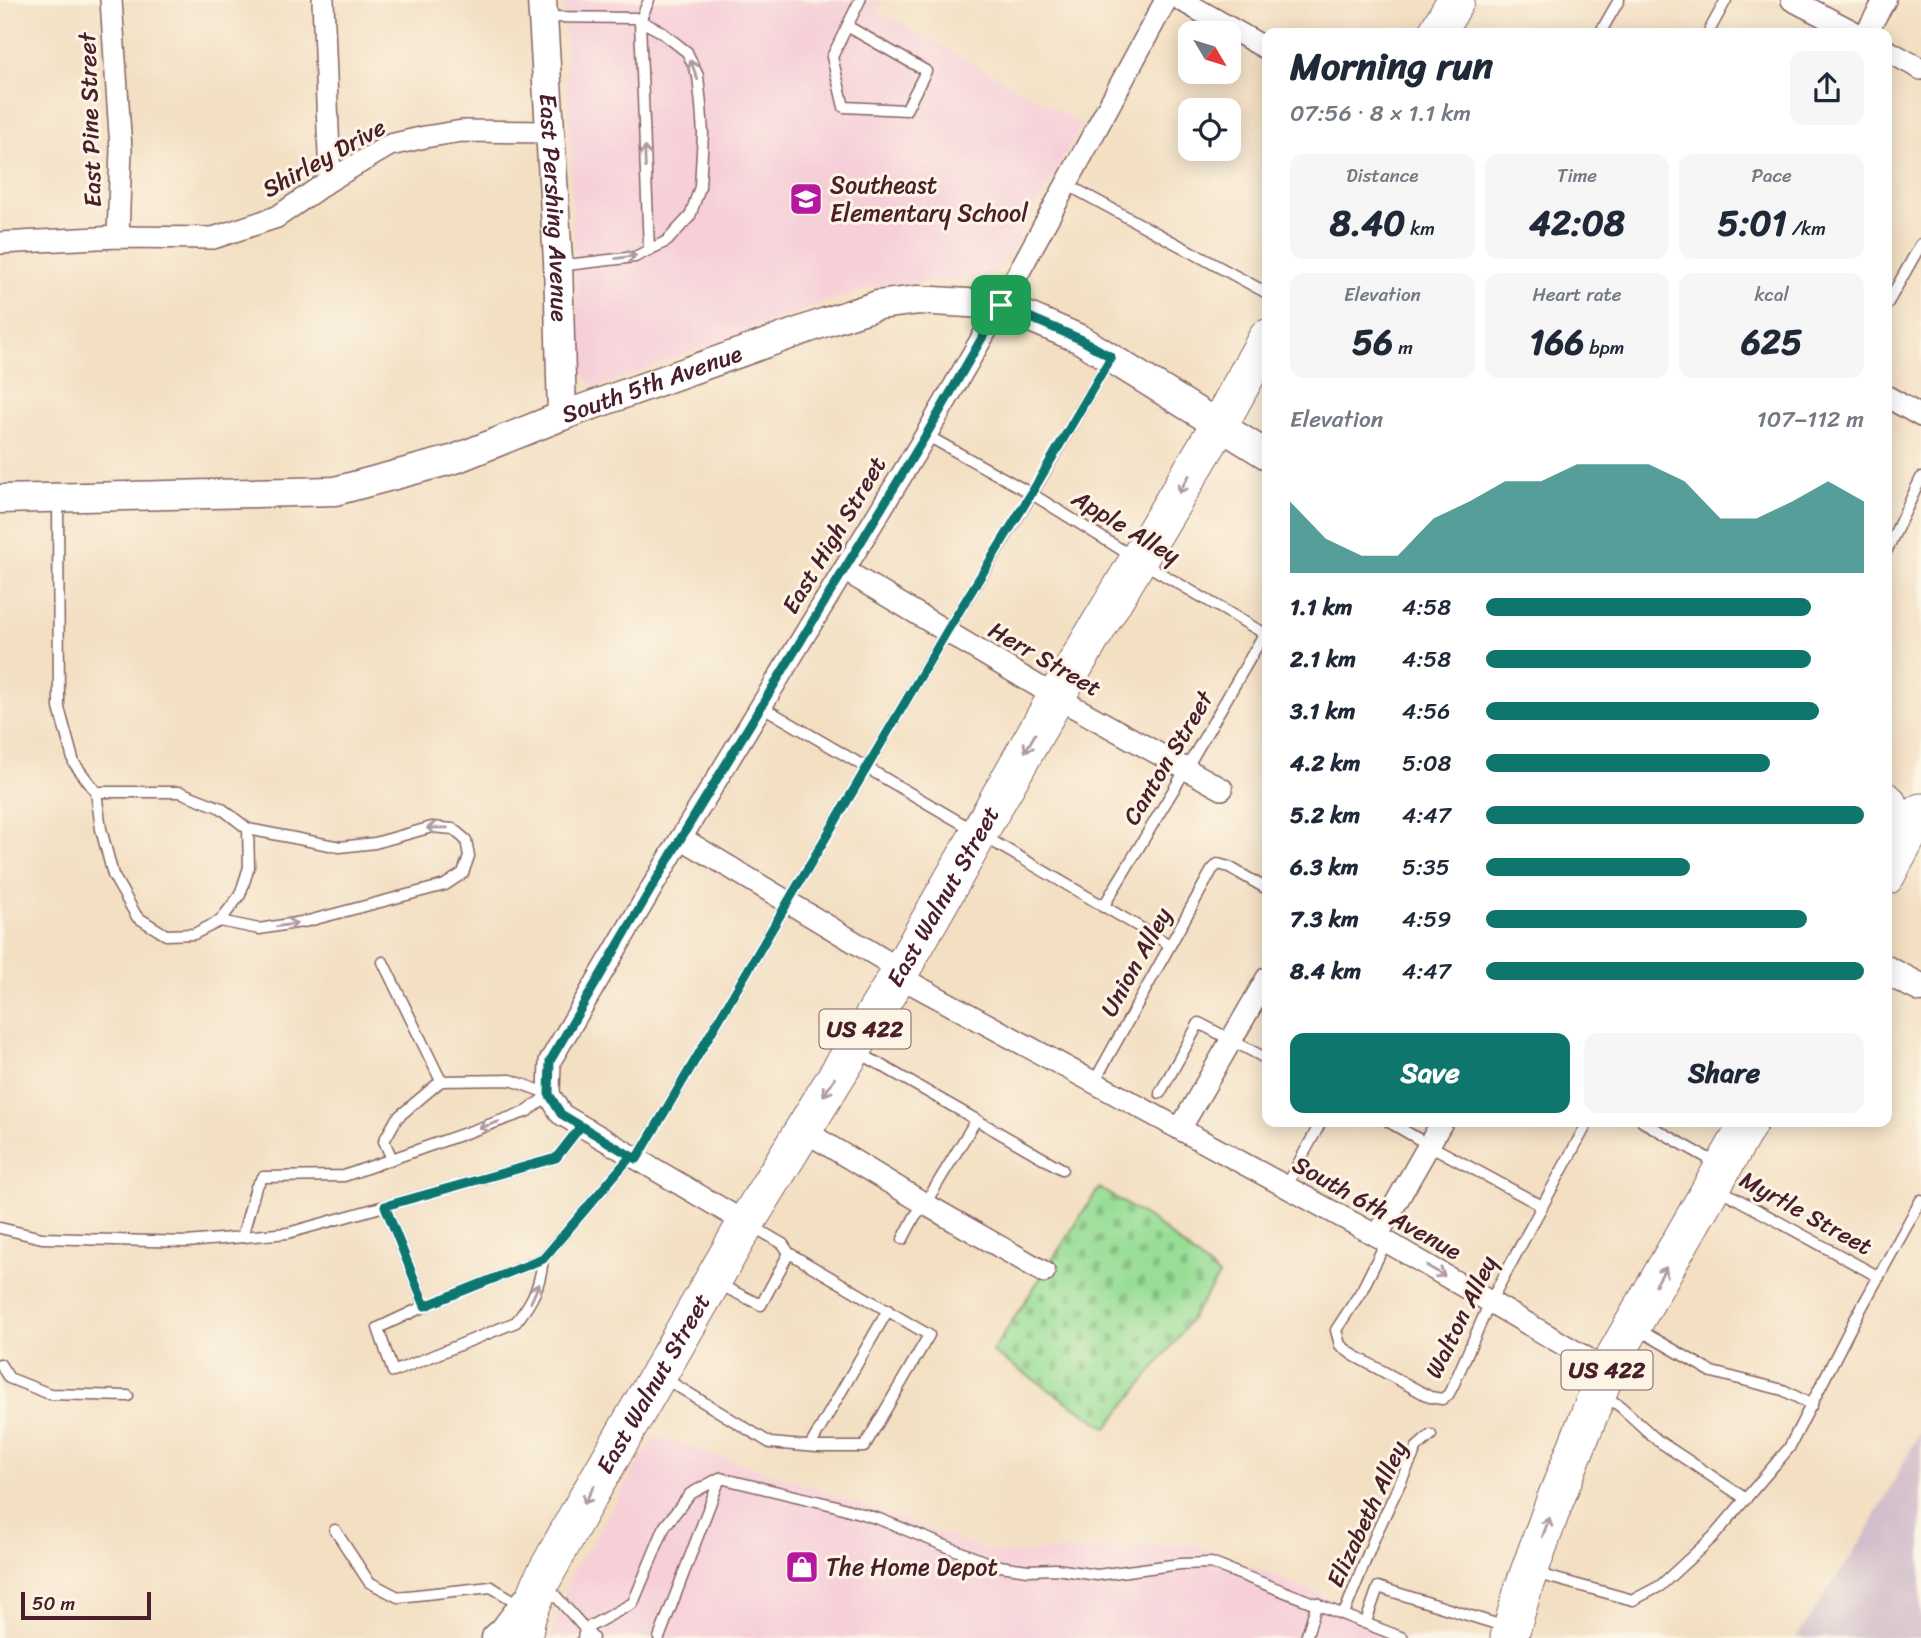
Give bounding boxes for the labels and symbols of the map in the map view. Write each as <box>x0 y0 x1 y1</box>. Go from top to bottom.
north arrow <box>1178 21 1241 84</box>
street label: East Pine Street <box>66 31 114 208</box>
one-way arrow <box>687 60 699 81</box>
street label: East Pershing Avenue <box>527 92 581 323</box>
street label: Shirley Drive <box>254 107 394 209</box>
one-way arrow <box>639 146 652 169</box>
place label: Southeast Elementary School <box>830 164 1029 234</box>
school or university icon: Southeast Elementary School <box>787 180 825 218</box>
one-way arrow <box>614 250 637 263</box>
pin <box>971 275 1031 335</box>
street label: South 5th Avenue <box>556 332 749 436</box>
street label: East High Street <box>770 448 898 622</box>
one-way arrow <box>1176 473 1190 493</box>
street label: Apple Alley <box>1063 477 1189 576</box>
street label: Herr Street <box>980 610 1110 708</box>
street label: Canton Street <box>1111 681 1226 833</box>
one-way arrow <box>1023 732 1036 753</box>
street label: East Walnut Street <box>875 798 1011 996</box>
one-way arrow <box>426 822 449 835</box>
street label: Union Alley <box>1089 899 1184 1025</box>
one-way arrow <box>275 918 298 931</box>
road number: US 422 <box>820 1010 910 1048</box>
one-way arrow <box>821 1077 835 1097</box>
one-way arrow <box>478 1119 500 1132</box>
street label: South 6th Avenue <box>1284 1144 1470 1272</box>
street label: Myrtle Street <box>1732 1159 1880 1267</box>
street label: Walton Alley <box>1413 1248 1509 1386</box>
one-way arrow <box>1425 1264 1445 1278</box>
one-way arrow <box>1654 1267 1668 1287</box>
one-way arrow <box>529 1282 542 1304</box>
street label: East Walnut Street <box>584 1285 722 1482</box>
road number: US 422 <box>1562 1350 1652 1390</box>
street label: Elizabeth Alley <box>1315 1433 1420 1595</box>
one-way arrow <box>582 1484 596 1504</box>
one-way arrow <box>1541 1516 1553 1538</box>
place label: The Home Depot <box>826 1546 998 1588</box>
shop icon: The Home Depot <box>783 1548 821 1586</box>
scale bar <box>21 1589 150 1621</box>

